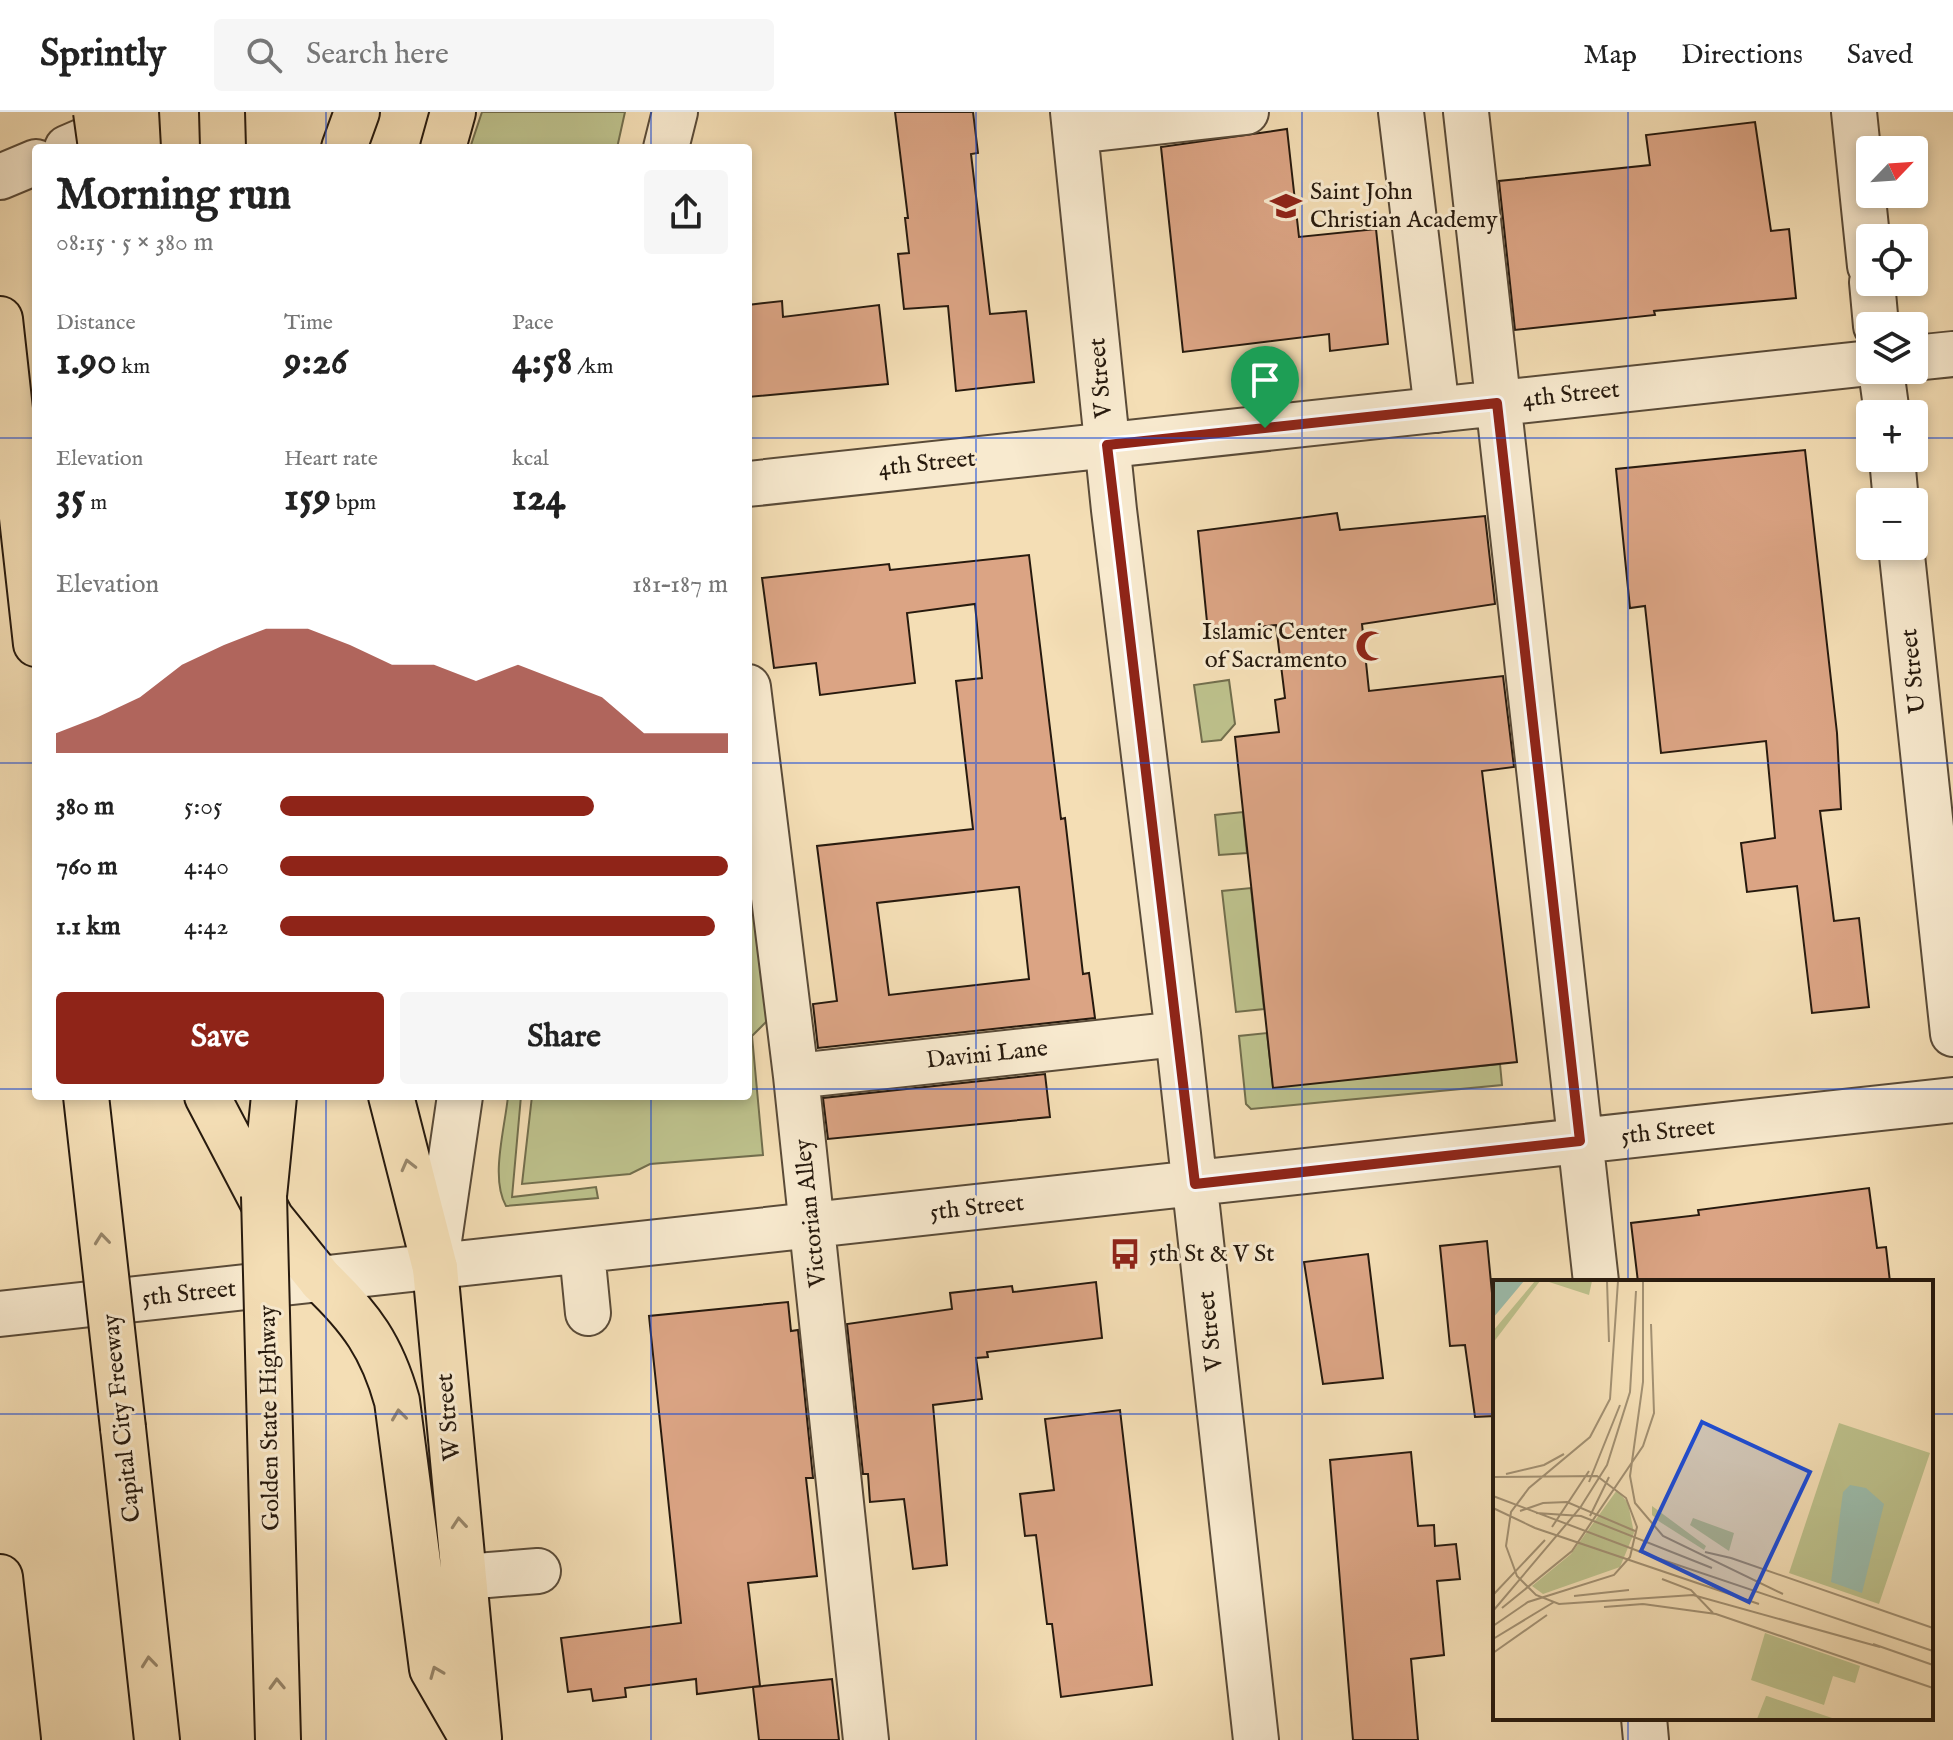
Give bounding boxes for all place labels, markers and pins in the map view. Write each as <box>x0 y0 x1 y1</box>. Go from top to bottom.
place label: Saint John Christian Academy <box>1310 177 1498 236</box>
school or university icon: Saint John Christian Academy <box>1269 189 1303 223</box>
pin <box>1231 346 1299 428</box>
place label: Islamic Center of Sacramento <box>1202 617 1347 676</box>
mosque icon: Islamic Center of Sacramento <box>1354 629 1388 663</box>
bus stop icon: 5th St & V St <box>1108 1237 1142 1271</box>
place label: 5th St & V St <box>1149 1239 1274 1270</box>

